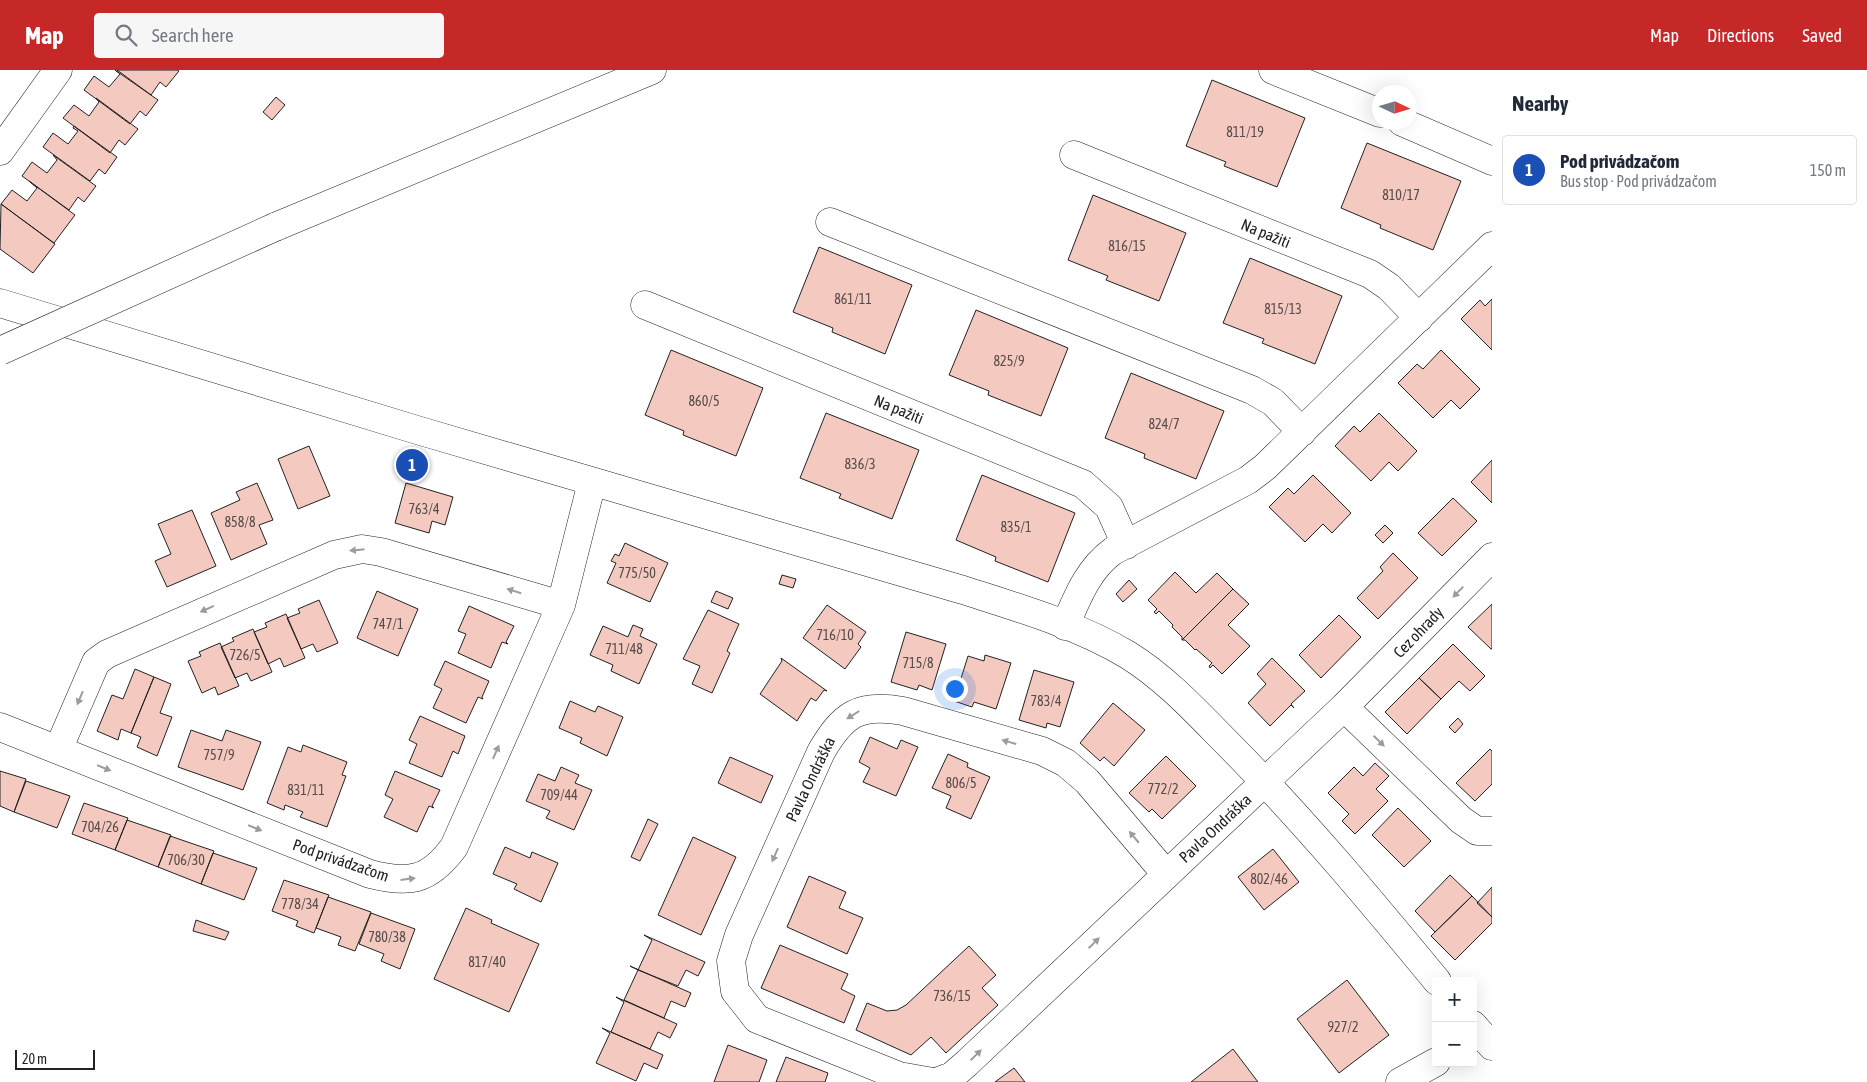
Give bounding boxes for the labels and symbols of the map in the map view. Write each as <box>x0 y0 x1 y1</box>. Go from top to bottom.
north arrow <box>1372 85 1417 130</box>
house number: 811/19 <box>1226 124 1264 140</box>
house number: 810/17 <box>1382 187 1420 203</box>
street label: Na pažiti <box>1238 215 1293 252</box>
house number: 816/15 <box>1108 238 1146 254</box>
house number: 861/11 <box>834 291 872 307</box>
house number: 815/13 <box>1264 301 1302 317</box>
house number: 825/9 <box>993 353 1025 369</box>
street label: Na pažiti <box>871 391 926 428</box>
house number: 860/5 <box>688 393 720 409</box>
house number: 824/7 <box>1148 416 1180 432</box>
pin: 1 <box>396 446 428 484</box>
house number: 836/3 <box>844 456 876 472</box>
house number: 763/4 <box>408 501 440 517</box>
house number: 858/8 <box>224 514 256 530</box>
house number: 835/1 <box>1000 519 1032 535</box>
one-way arrow <box>349 546 365 554</box>
house number: 775/50 <box>618 565 656 581</box>
one-way arrow <box>1452 585 1464 597</box>
one-way arrow <box>506 586 521 594</box>
street label: Cez ohrady <box>1389 603 1448 662</box>
one-way arrow <box>200 606 214 614</box>
house number: 747/1 <box>372 616 404 632</box>
house number: 716/10 <box>816 627 854 643</box>
house number: 711/48 <box>605 641 643 657</box>
house number: 726/5 <box>229 647 261 663</box>
house number: 715/8 <box>902 655 934 671</box>
your location <box>942 676 968 702</box>
one-way arrow <box>76 691 84 705</box>
house number: 783/4 <box>1030 693 1062 709</box>
one-way arrow <box>846 710 859 719</box>
street label: Pavla Ondráška <box>782 734 838 824</box>
one-way arrow <box>1373 735 1385 747</box>
one-way arrow <box>1001 737 1016 745</box>
one-way arrow <box>493 745 501 759</box>
house number: 757/9 <box>203 747 235 763</box>
one-way arrow <box>97 765 111 773</box>
house number: 806/5 <box>945 775 977 791</box>
house number: 772/2 <box>1147 781 1179 797</box>
house number: 831/11 <box>287 782 325 798</box>
house number: 709/44 <box>540 787 578 803</box>
street label: Pavla Ondráška <box>1175 790 1255 866</box>
house number: 704/26 <box>81 819 119 835</box>
one-way arrow <box>248 825 262 833</box>
one-way arrow <box>1129 830 1140 843</box>
street label: Pod privádzačom <box>290 835 391 886</box>
one-way arrow <box>771 848 779 862</box>
house number: 706/30 <box>167 852 205 868</box>
house number: 802/46 <box>1250 871 1288 887</box>
one-way arrow <box>400 875 416 883</box>
house number: 778/34 <box>281 896 319 912</box>
house number: 780/38 <box>368 929 406 945</box>
one-way arrow <box>1087 937 1099 949</box>
house number: 817/40 <box>468 954 506 970</box>
house number: 736/15 <box>933 988 971 1004</box>
house number: 927/2 <box>1327 1019 1359 1035</box>
scale bar <box>15 1047 95 1070</box>
one-way arrow <box>970 1049 982 1061</box>

